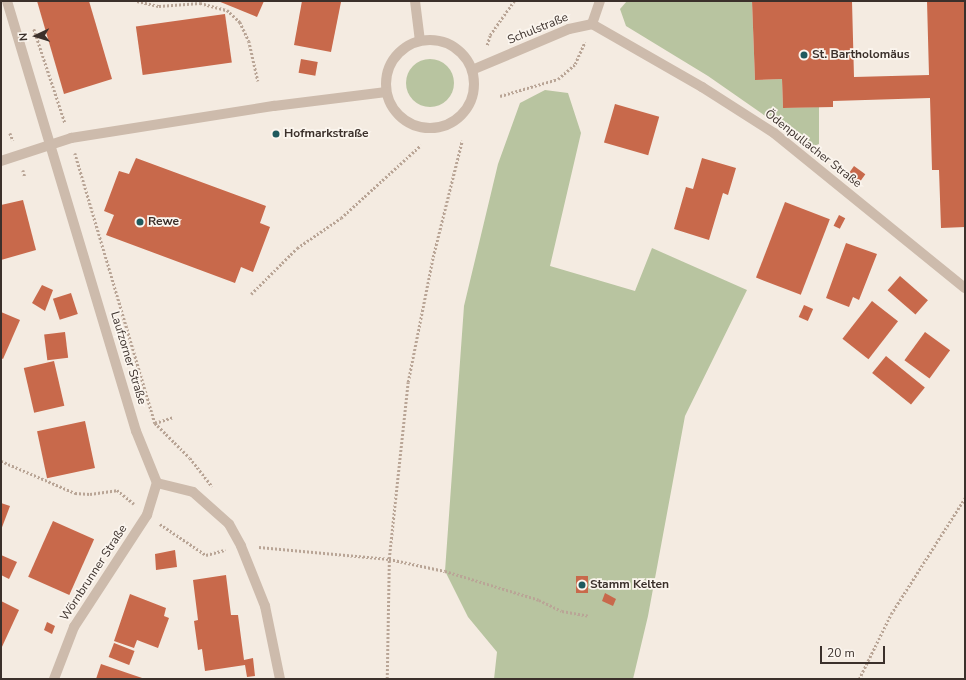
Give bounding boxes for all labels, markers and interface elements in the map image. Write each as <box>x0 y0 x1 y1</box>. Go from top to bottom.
street label: Schulstraße <box>506 10 570 48</box>
north arrow <box>16 16 56 56</box>
text: N <box>16 32 31 42</box>
place label: St. Bartholomäus <box>812 48 910 62</box>
marker: St. Bartholomäus <box>799 50 809 60</box>
street label: Ödenpullacher Straße <box>762 107 864 191</box>
place label: Hofmarkstraße <box>284 127 369 141</box>
marker: Hofmarkstraße <box>271 129 281 139</box>
place label: Rewe <box>148 215 179 229</box>
marker: Rewe <box>135 217 145 227</box>
street label: Laufzorner Straße <box>107 310 149 406</box>
street label: Wörnbrunner Straße <box>58 522 130 624</box>
place label: Stamm Kelten <box>590 578 669 592</box>
marker: Stamm Kelten <box>577 580 587 590</box>
scale bar <box>822 638 887 664</box>
text: 20 m <box>827 645 855 661</box>

